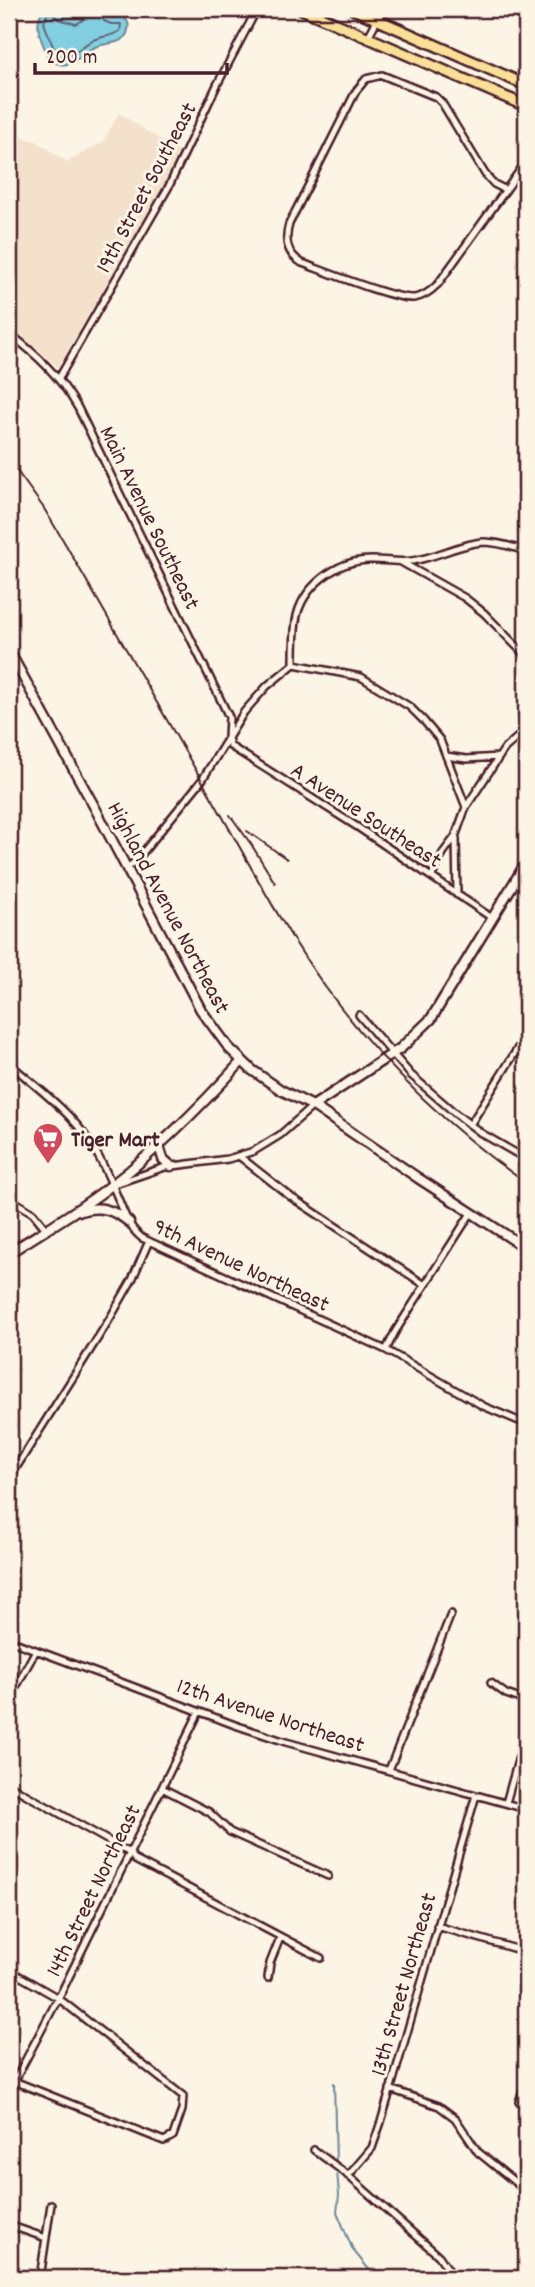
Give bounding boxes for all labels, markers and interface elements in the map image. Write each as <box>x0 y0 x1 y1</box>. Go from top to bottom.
scale bar <box>35 32 228 76</box>
text: 200 m <box>46 44 97 74</box>
street label: 19th Street Southeast <box>89 97 207 280</box>
street label: Main Avenue Southeast <box>89 421 207 616</box>
street label: A Avenue Southeast <box>283 756 447 878</box>
street label: Highland Avenue Northeast <box>97 797 237 1021</box>
supermarket icon: Tiger Mart <box>31 1121 65 1165</box>
place label: Tiger Mart <box>71 1125 160 1158</box>
street label: 9th Avenue Northeast <box>147 1212 334 1323</box>
street label: 12th Avenue Northeast <box>172 1671 368 1763</box>
street label: 14th Street Northeast <box>39 1800 151 1983</box>
street label: 13th Street Northeast <box>363 1890 447 2080</box>

